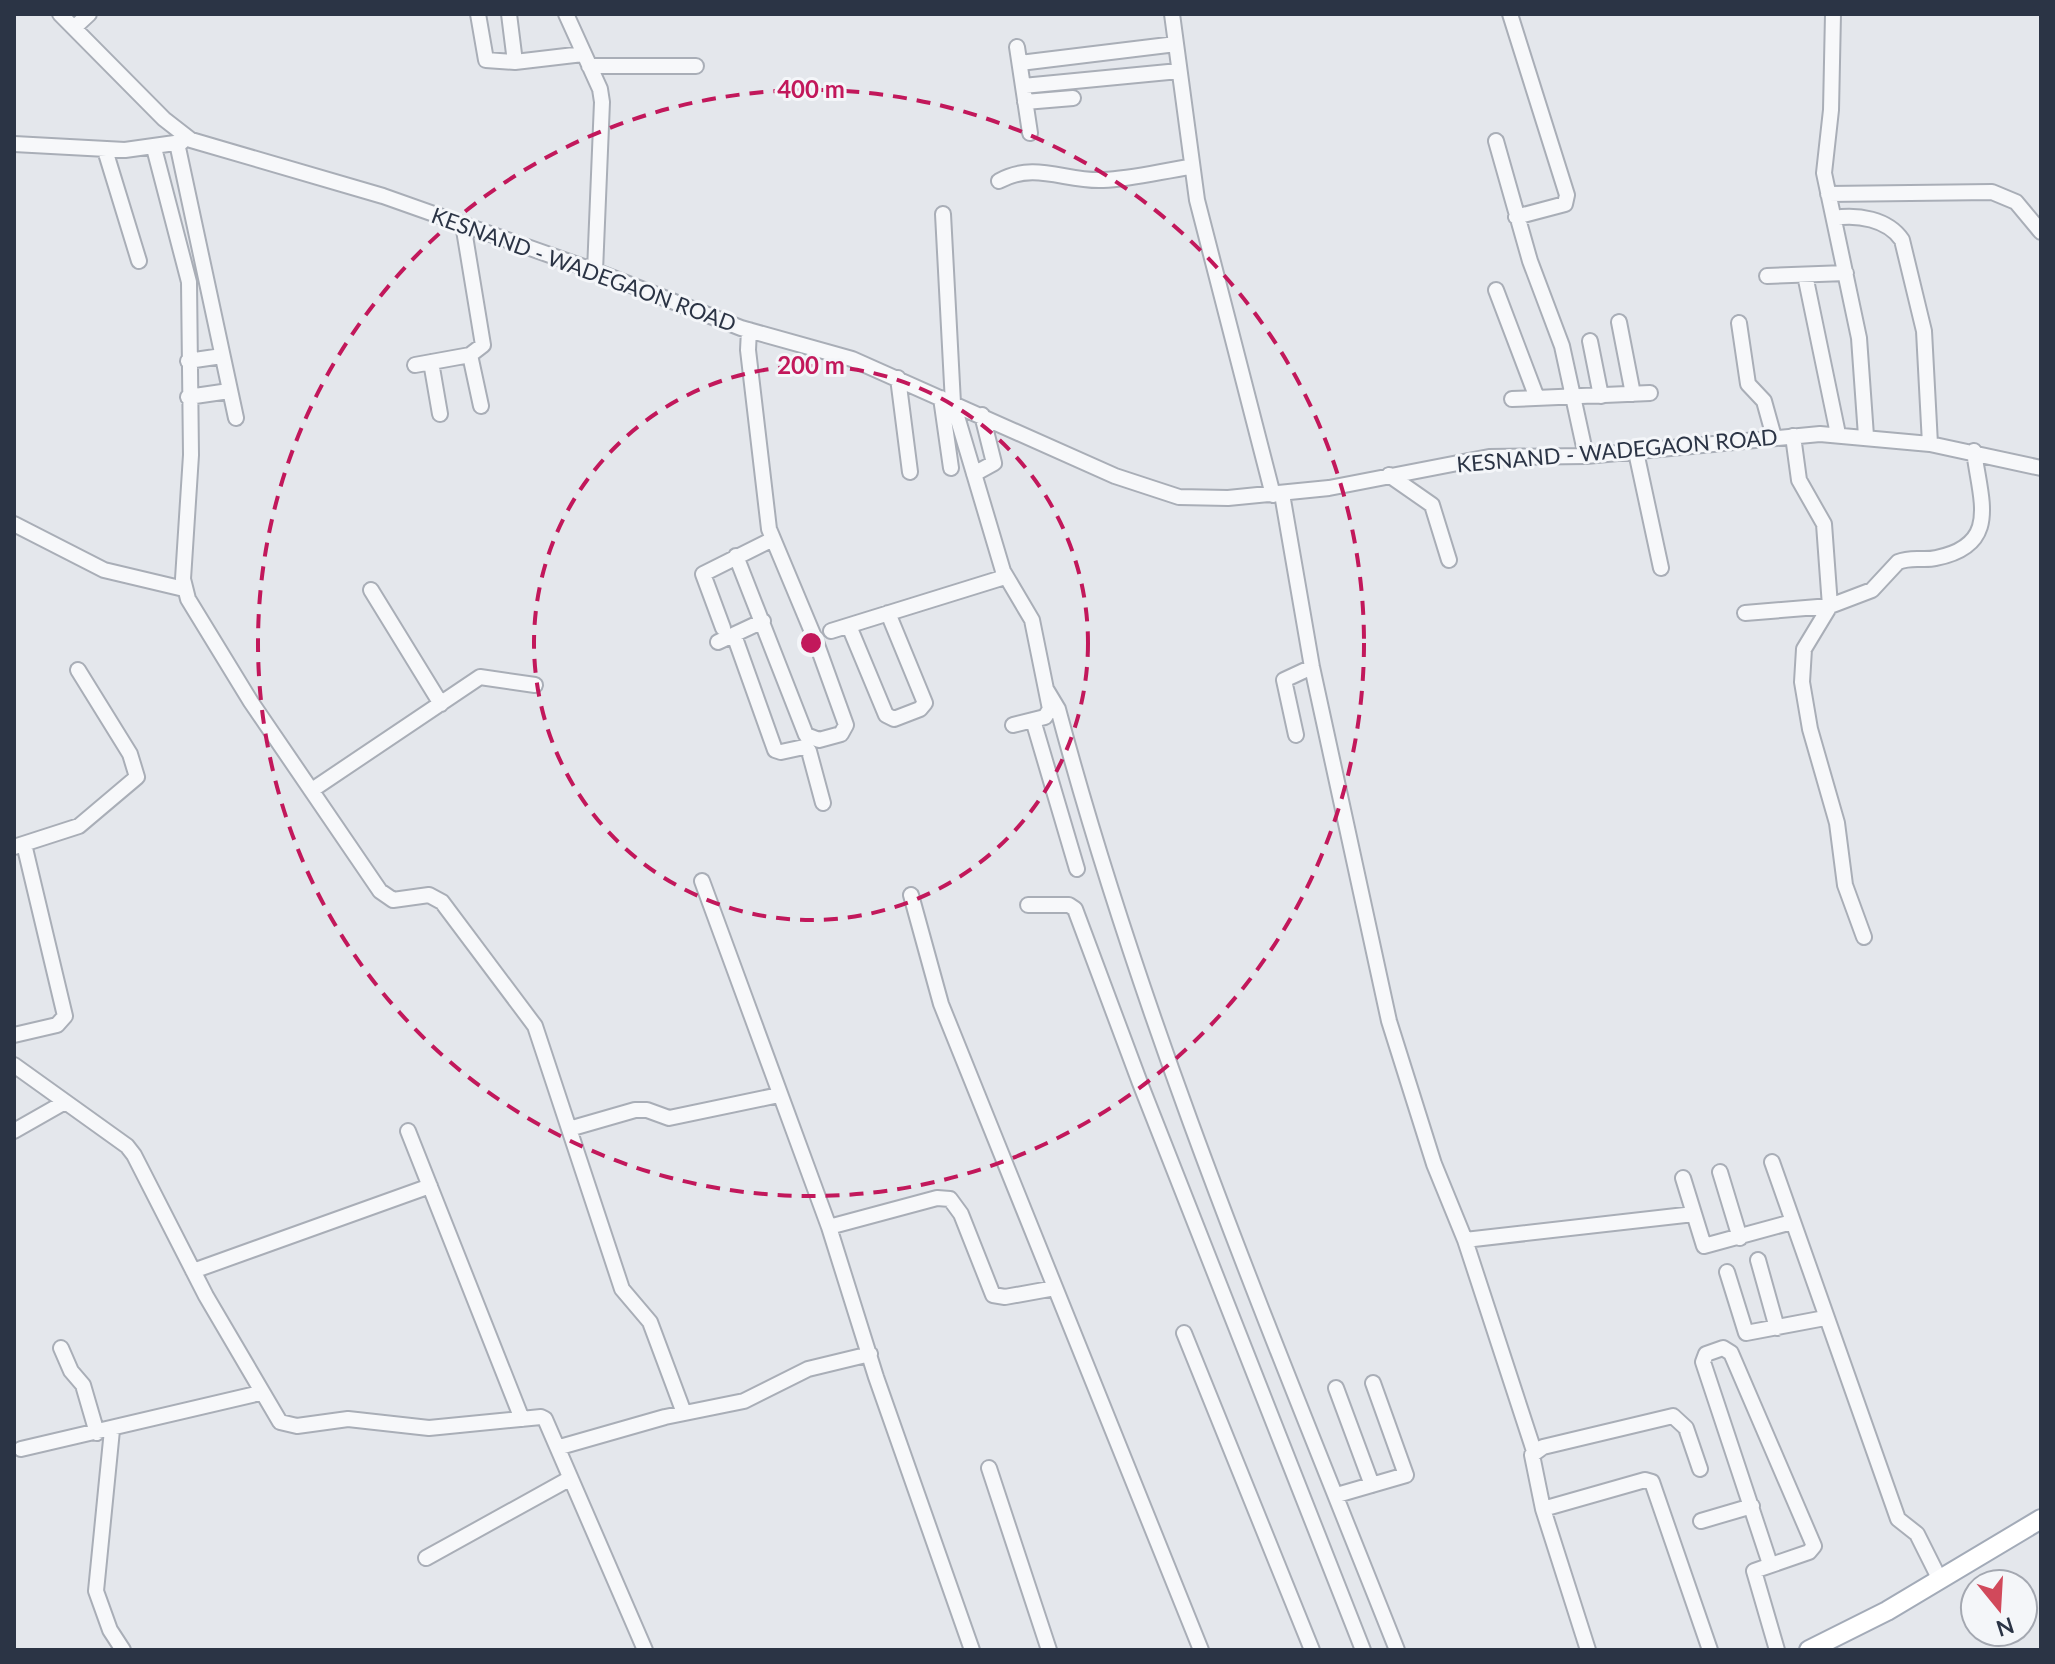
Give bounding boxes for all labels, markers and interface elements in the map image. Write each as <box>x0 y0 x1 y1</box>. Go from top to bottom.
text: 400 m <box>777 74 845 103</box>
street label: KESNAND - WADEGAON ROAD <box>428 201 740 337</box>
text: 200 m <box>777 350 845 379</box>
street label: KESNAND - WADEGAON ROAD <box>1455 423 1779 477</box>
centre of rings <box>797 629 825 657</box>
north arrow <box>1959 1568 2039 1648</box>
text: N <box>1993 1612 2018 1643</box>

